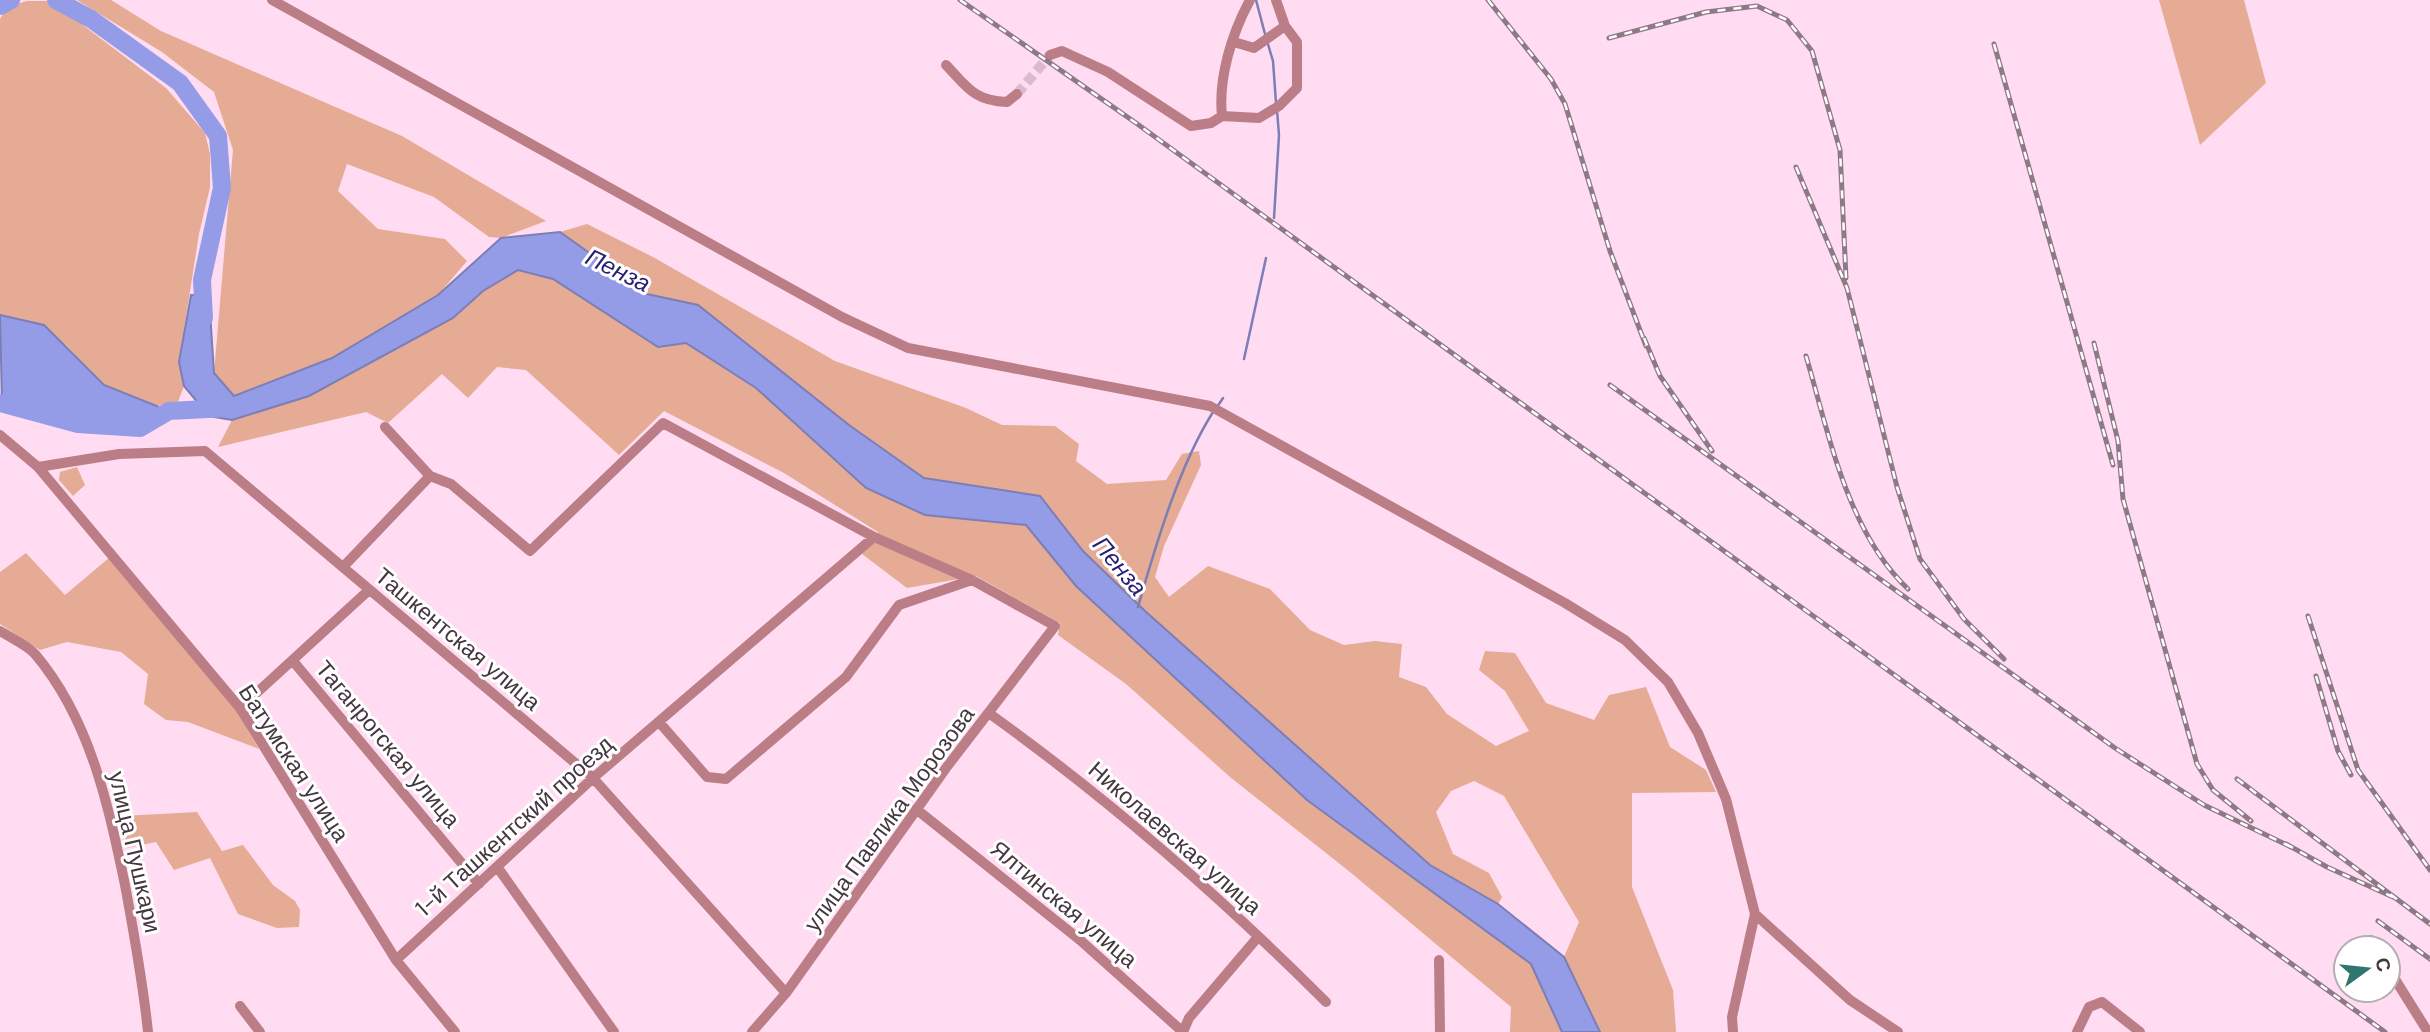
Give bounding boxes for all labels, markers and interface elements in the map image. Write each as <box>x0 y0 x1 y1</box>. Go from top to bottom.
water label: Пенза <box>581 241 655 299</box>
water label: Пенза <box>1086 530 1154 602</box>
street label: Ташкентская улица <box>369 561 547 717</box>
street label: Таганрогская улица <box>309 654 467 834</box>
street label: Батумская улица <box>232 679 356 848</box>
street label: улица Павлика Морозова <box>797 700 981 938</box>
street label: 1-й Ташкентский проезд <box>409 729 620 923</box>
street label: Николаевская улица <box>1082 755 1268 922</box>
street label: улица Пушкари <box>102 768 168 936</box>
street label: Ялтинская улица <box>984 834 1144 974</box>
north arrow <box>2332 934 2402 1004</box>
text: С <box>2369 955 2397 975</box>

